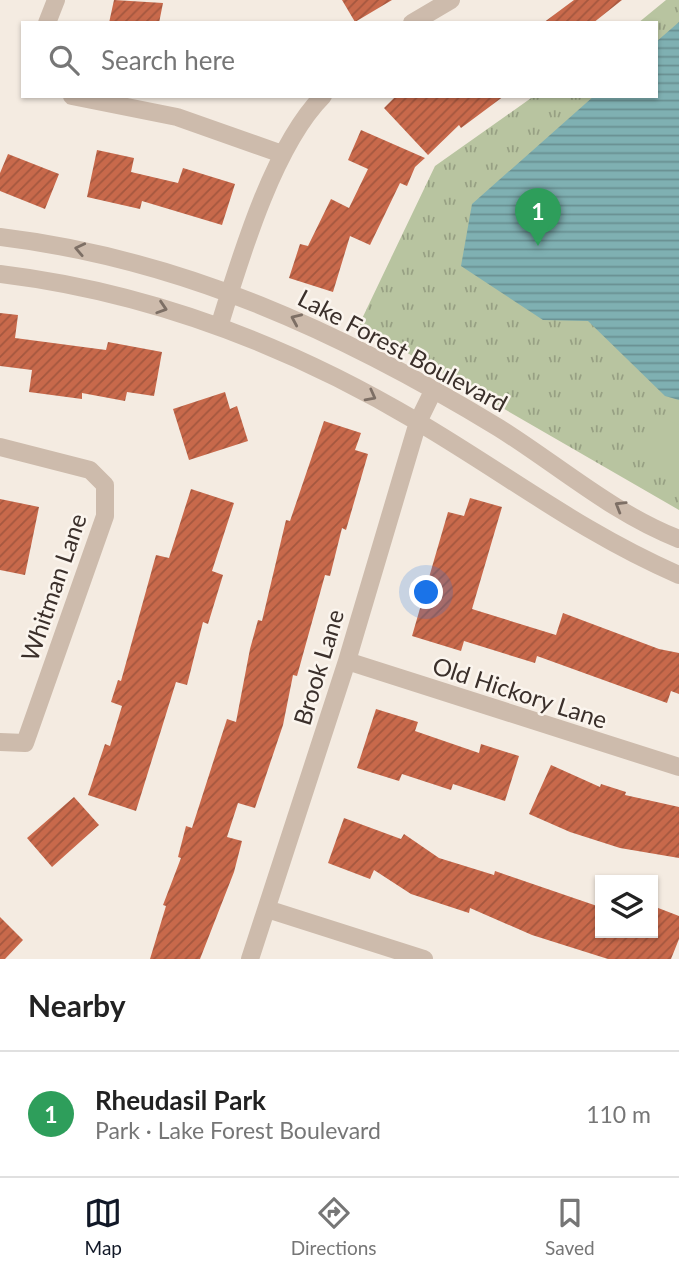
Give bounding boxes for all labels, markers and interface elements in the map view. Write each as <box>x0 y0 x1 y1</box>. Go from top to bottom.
search box <box>21 21 658 98</box>
icon: search <box>45 41 83 79</box>
text: Search here <box>101 44 235 76</box>
pin: 1 <box>515 188 561 246</box>
one-way arrow <box>74 243 86 258</box>
street label: Lake Forest Boulevard <box>293 283 513 417</box>
one-way arrow <box>155 300 168 314</box>
one-way arrow <box>291 313 303 327</box>
one-way arrow <box>364 388 377 402</box>
one-way arrow <box>614 502 627 515</box>
street label: Whitman Lane <box>14 509 92 665</box>
your location <box>409 575 443 609</box>
street label: Brook Lane <box>287 606 349 728</box>
street label: Old Hickory Lane <box>429 650 611 734</box>
map controls <box>595 875 658 938</box>
button: layers <box>595 875 658 938</box>
text: Nearby <box>28 987 126 1023</box>
text: Rheudasil Park <box>95 1084 266 1116</box>
text: 1 <box>44 1100 58 1128</box>
text: 110 m <box>586 1100 651 1128</box>
text: Park · Lake Forest Boulevard <box>95 1116 381 1144</box>
tab: Map <box>84 1194 122 1259</box>
tab: Directions <box>291 1194 377 1259</box>
tab: Saved <box>545 1194 595 1259</box>

